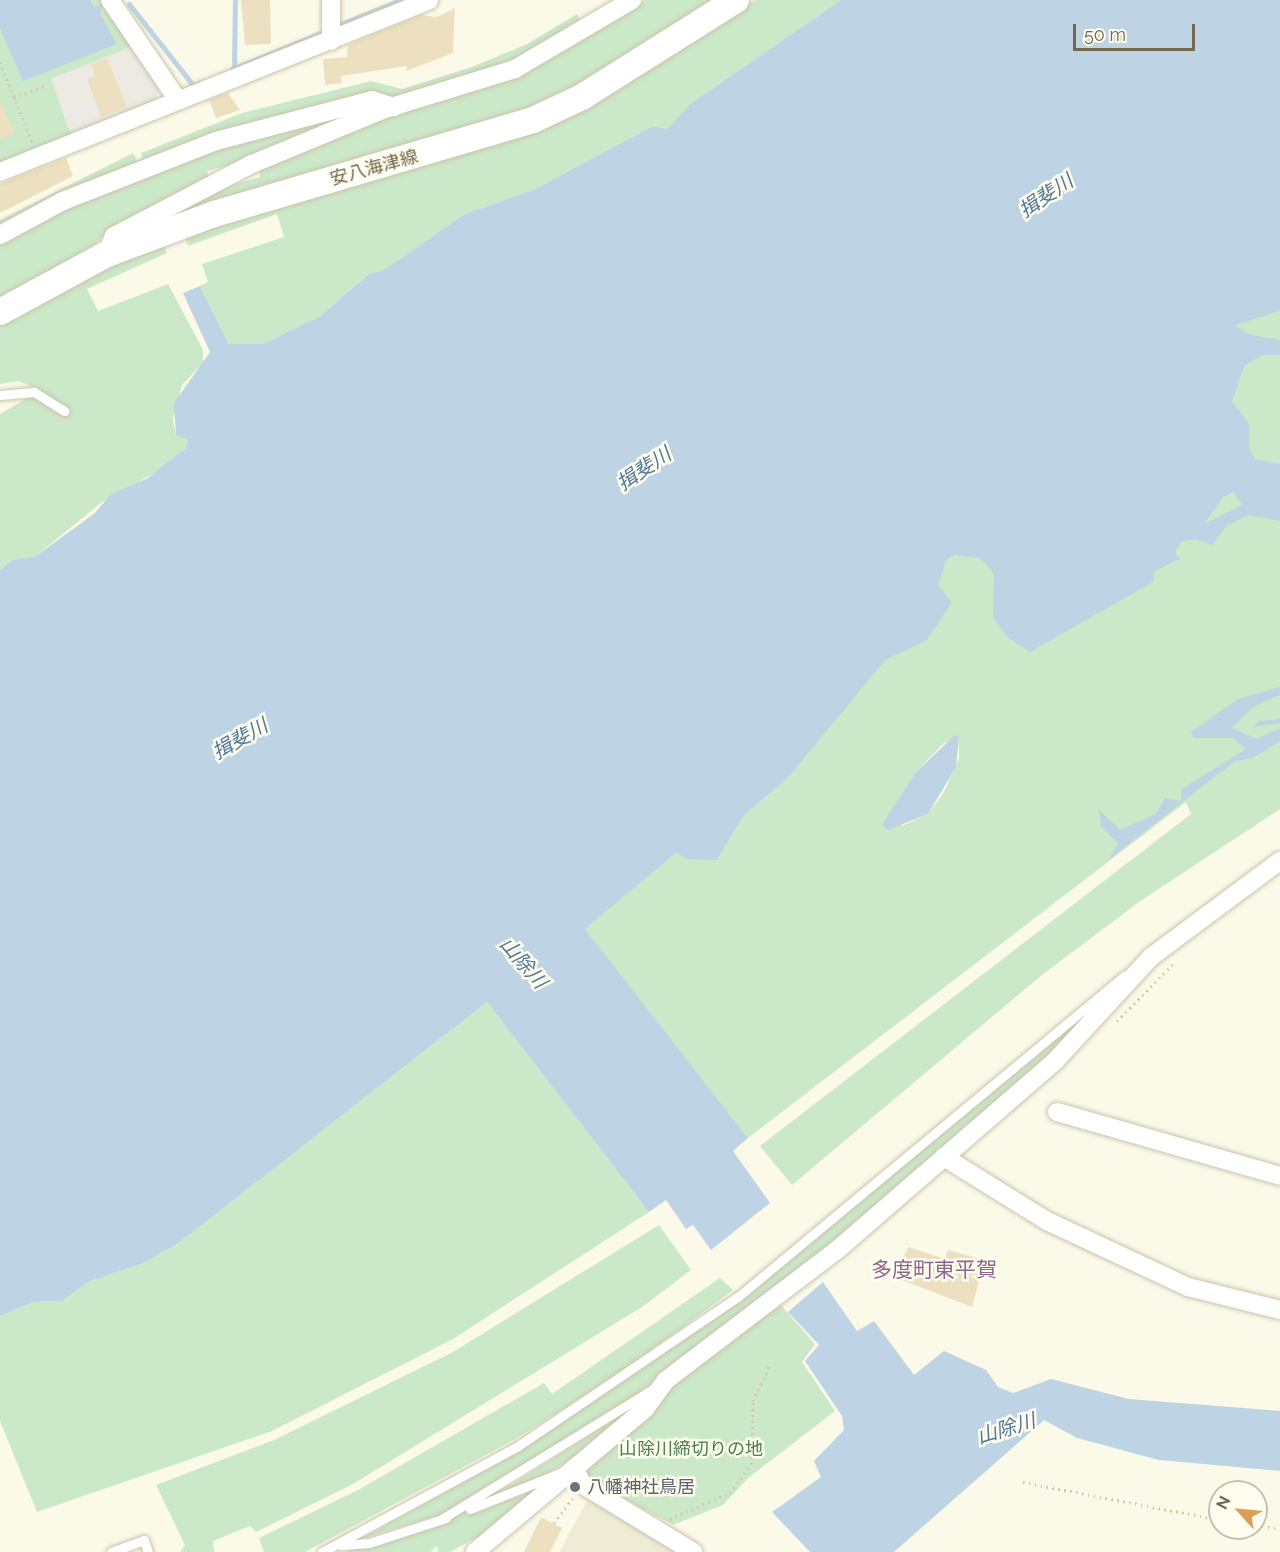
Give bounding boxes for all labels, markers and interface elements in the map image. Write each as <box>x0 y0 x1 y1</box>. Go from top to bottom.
scale bar <box>1076 12 1198 50</box>
text: 50 m <box>1084 24 1126 45</box>
street label: 安八海津線 <box>328 146 420 190</box>
water label: 揖斐川 <box>1014 169 1078 223</box>
water label: 揖斐川 <box>612 442 676 496</box>
water label: 揖斐川 <box>208 714 272 764</box>
water label: 山除川 <box>494 932 552 994</box>
district label: 多度町東平賀 <box>871 1257 997 1283</box>
water label: 山除川 <box>974 1409 1038 1449</box>
park label: 山除川締切りの地 <box>619 1438 763 1460</box>
place label: 八幡神社鳥居 <box>587 1476 695 1498</box>
marker: 八幡神社鳥居 <box>568 1480 582 1494</box>
north arrow <box>1208 1480 1268 1540</box>
text: N <box>1212 1493 1235 1512</box>

